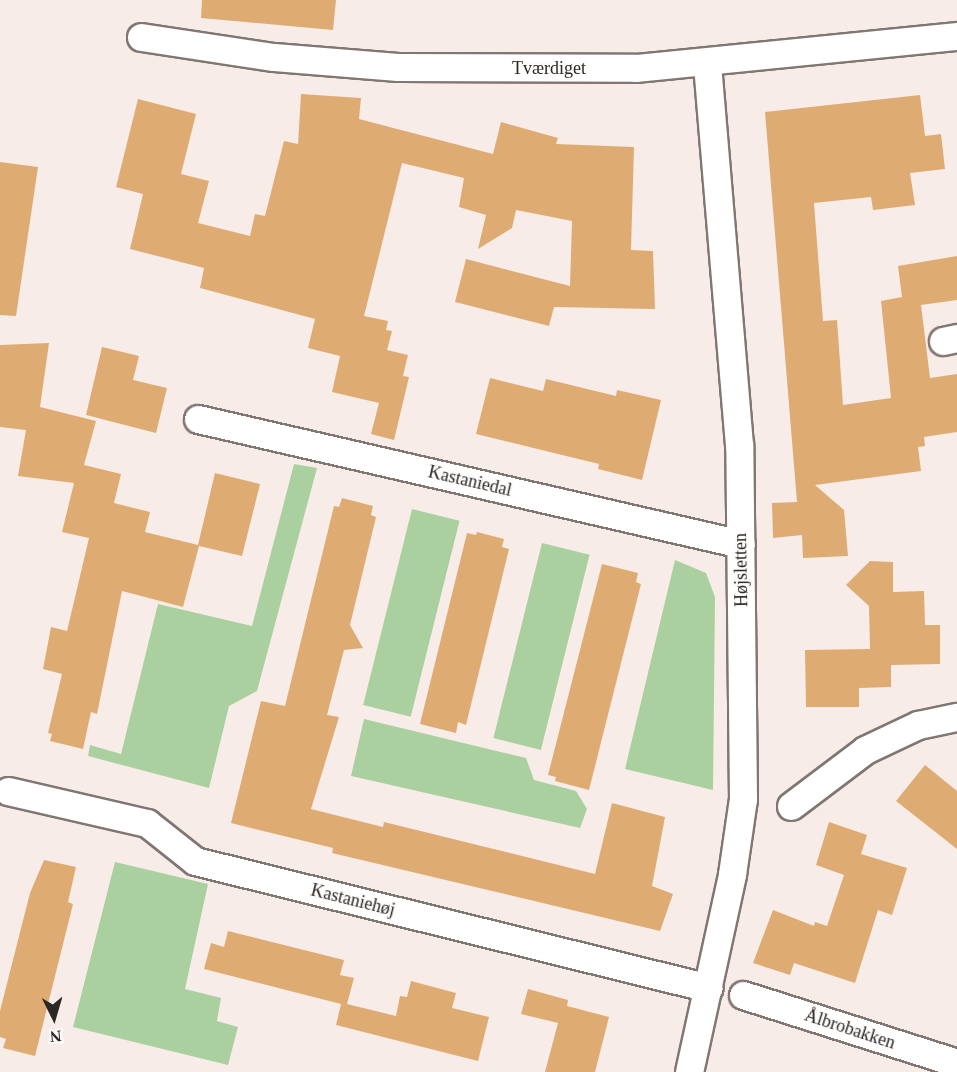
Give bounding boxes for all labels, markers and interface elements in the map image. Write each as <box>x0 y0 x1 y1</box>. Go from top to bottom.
street label: Tværdiget <box>512 57 586 79</box>
street label: Kastaniedal <box>426 461 514 501</box>
street label: Højsletten <box>730 533 752 607</box>
street label: Kastaniehøj <box>309 879 397 921</box>
north arrow <box>24 988 84 1048</box>
street label: Ålbrobakken <box>802 1004 898 1054</box>
text: N <box>49 1027 62 1045</box>

